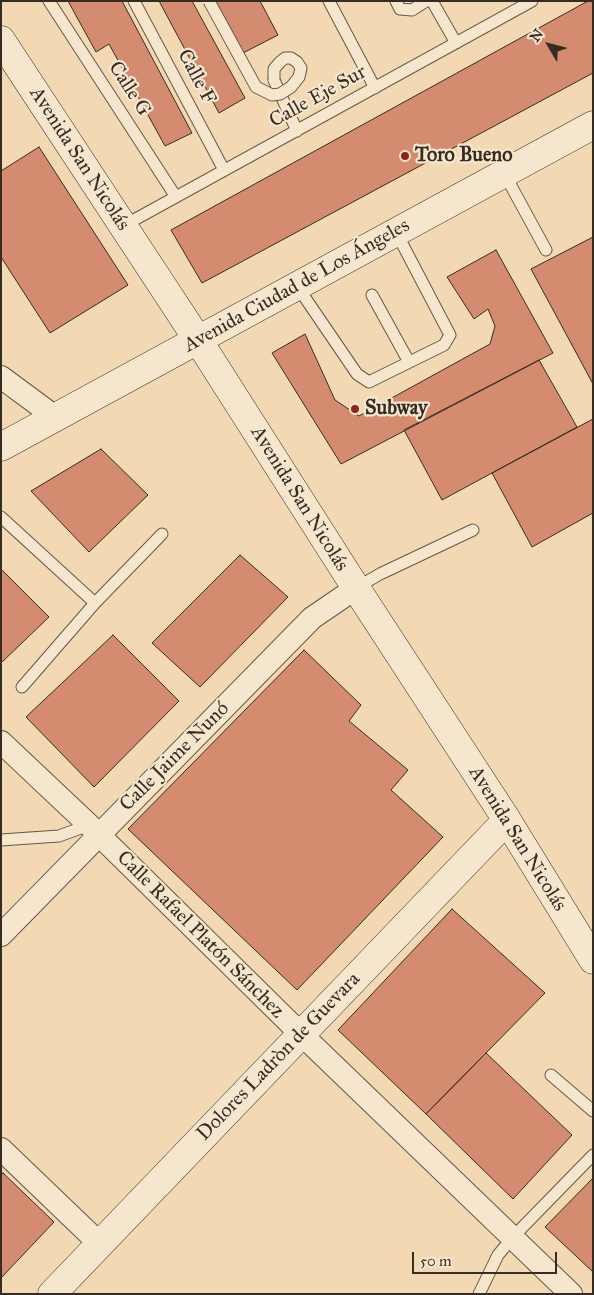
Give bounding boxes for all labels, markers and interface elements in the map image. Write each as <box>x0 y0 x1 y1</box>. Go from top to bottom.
north arrow <box>524 20 574 70</box>
text: N <box>526 26 547 46</box>
street label: Calle F <box>172 46 220 108</box>
street label: Calle G <box>103 57 155 121</box>
street label: Calle Eje Sur <box>265 61 371 133</box>
street label: Avenida San Nicolás <box>24 83 134 235</box>
place label: Toro Bueno <box>415 144 512 168</box>
marker: Toro Bueno <box>399 150 411 162</box>
street label: Avenida Ciudad de Los Ángeles <box>180 214 414 358</box>
place label: Subway <box>365 397 427 421</box>
marker: Subway <box>349 403 361 415</box>
street label: Avenida San Nicolás <box>245 422 353 576</box>
street label: Calle Jaime Nunó <box>115 697 235 817</box>
street label: Avenida San Nicolás <box>463 762 571 916</box>
street label: Calle Rafael Platón Sánchez <box>111 846 289 1024</box>
street label: Dolores Ladròn de Guevara <box>192 968 366 1146</box>
scale bar <box>414 1242 559 1274</box>
text: 50 m <box>420 1252 452 1270</box>

